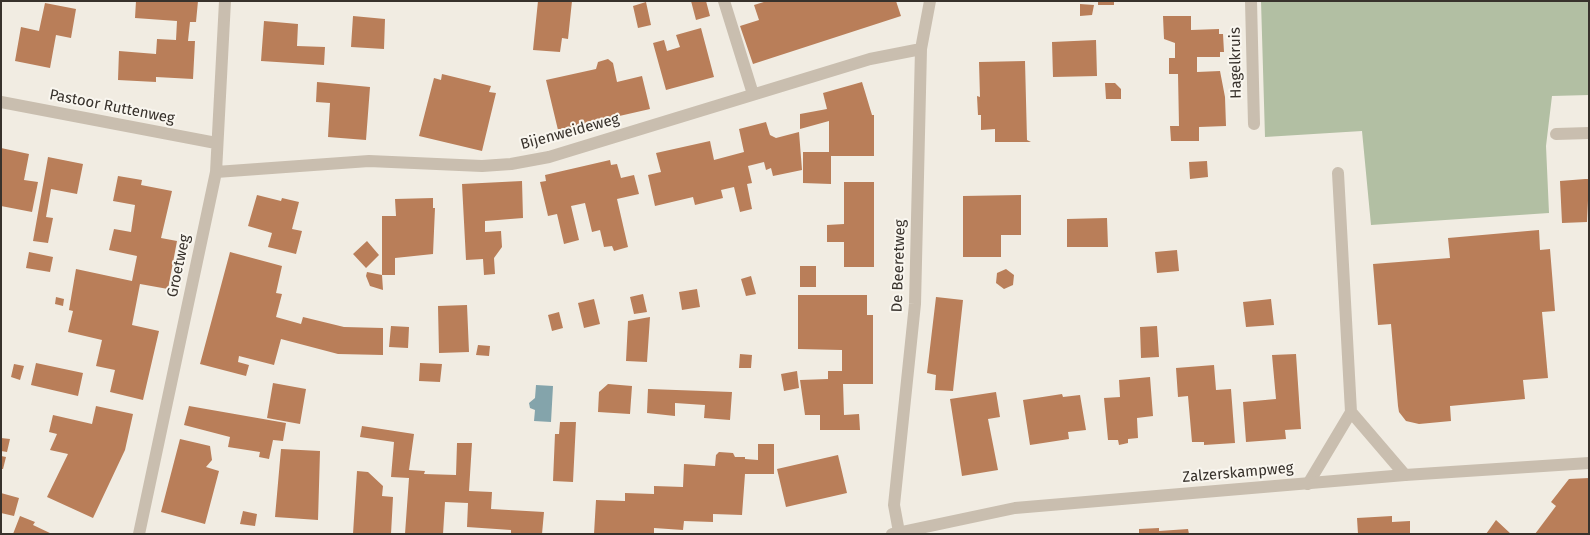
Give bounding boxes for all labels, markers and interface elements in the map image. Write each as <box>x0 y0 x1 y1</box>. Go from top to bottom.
street label: Hagelkruis <box>1226 27 1246 99</box>
street label: Pastoor Ruttenweg <box>48 86 176 128</box>
street label: Bijenweideweg <box>519 110 621 154</box>
street label: De Beeretweg <box>888 219 910 313</box>
street label: Groetweg <box>164 233 194 299</box>
street label: Zalzerskampweg <box>1182 459 1294 487</box>

